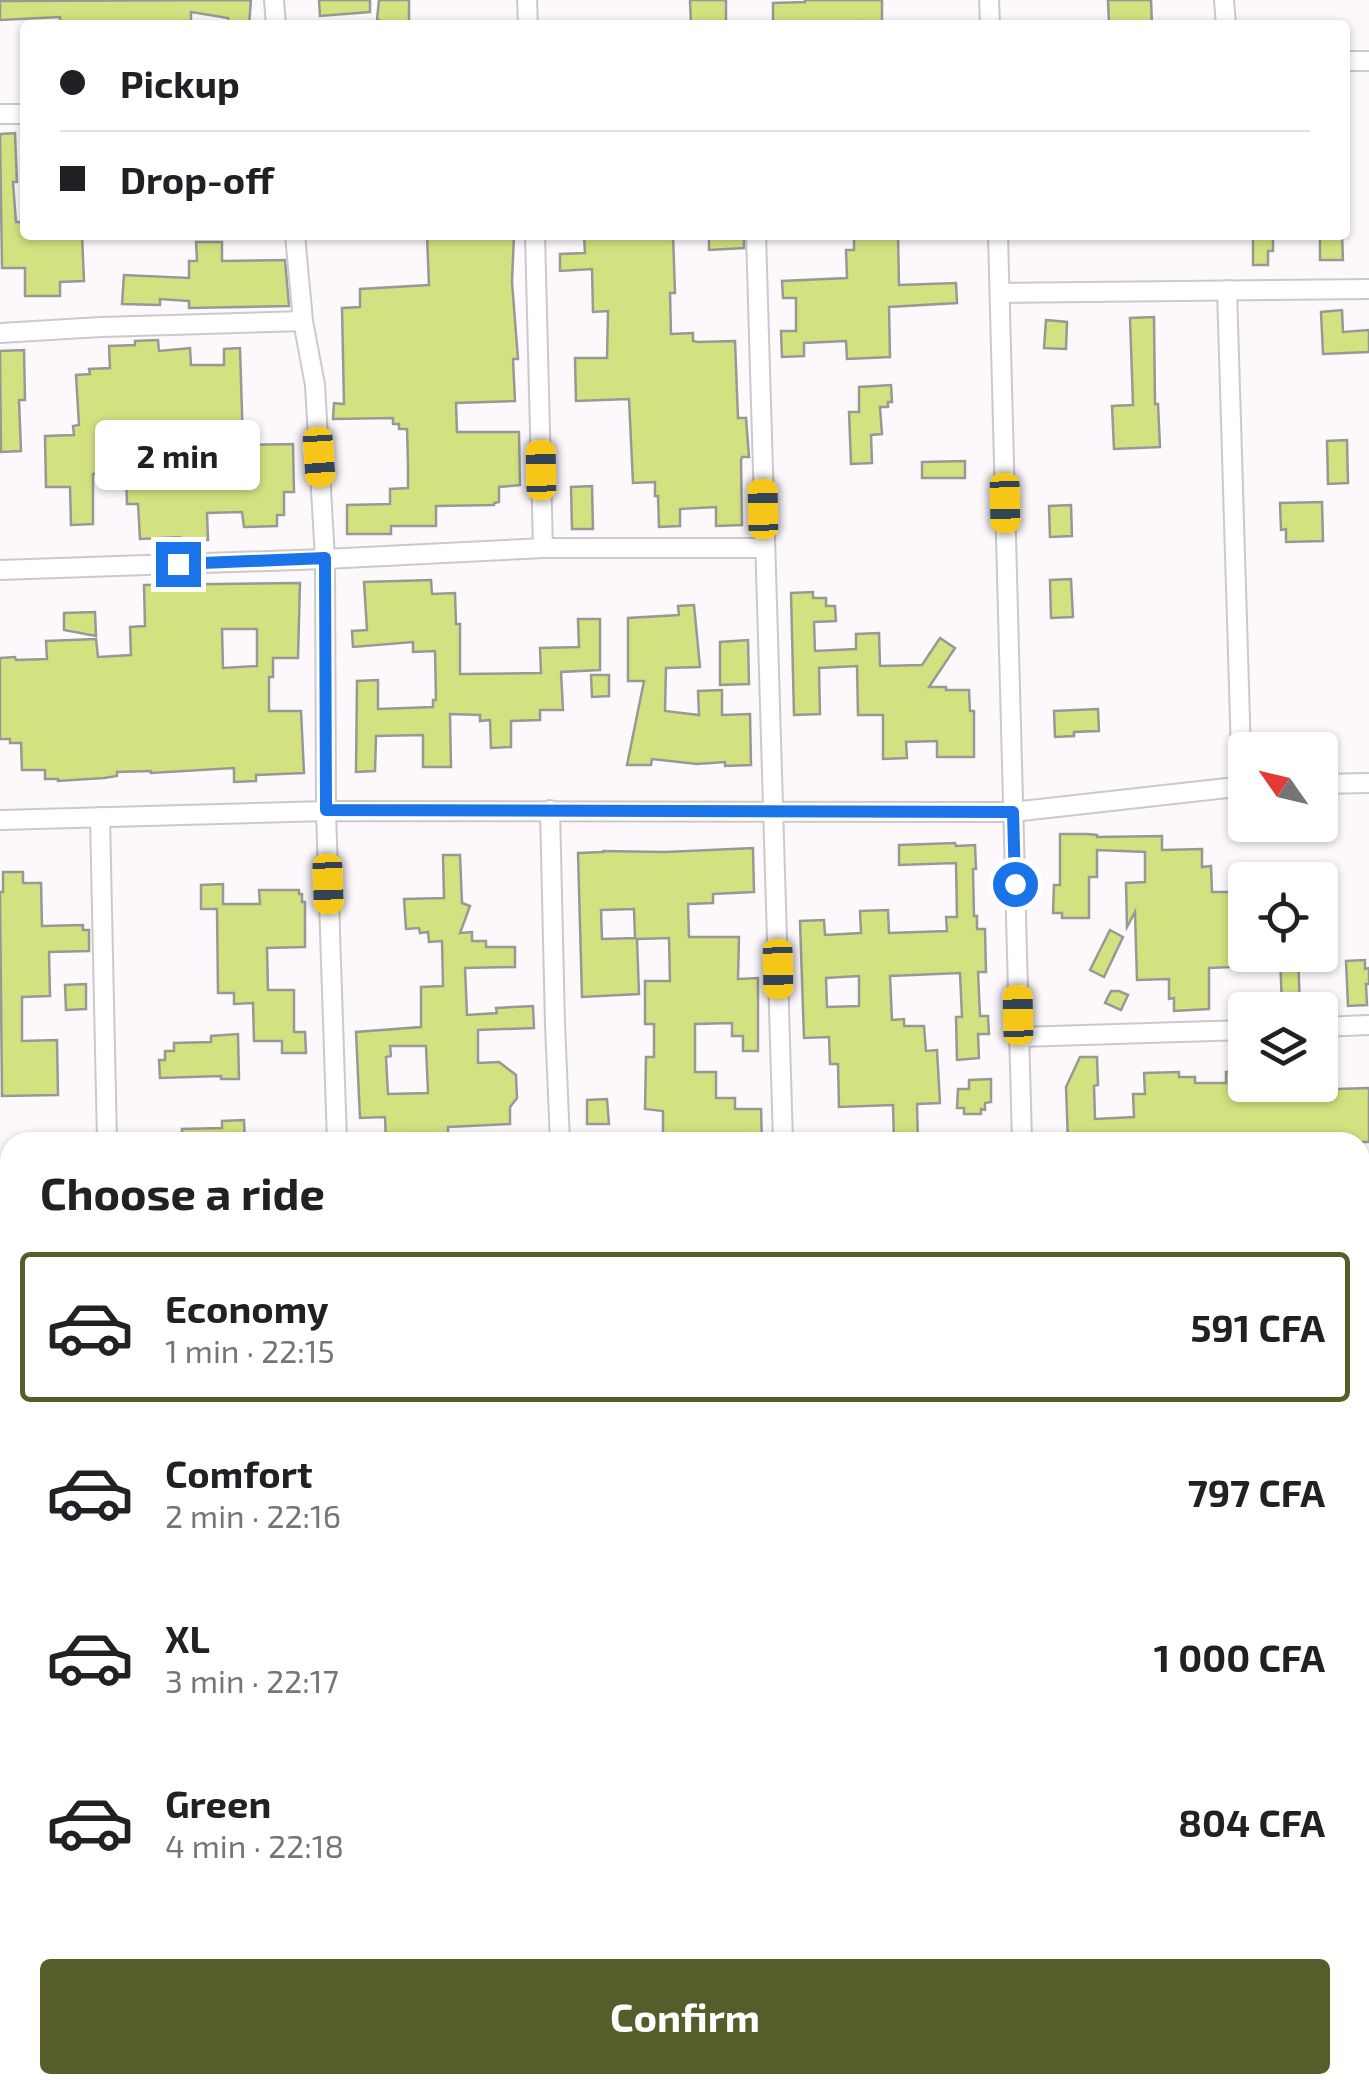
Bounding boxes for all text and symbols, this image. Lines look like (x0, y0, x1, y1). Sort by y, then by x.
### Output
text: Pickup (120, 60, 240, 106)
text: Drop-off (120, 156, 274, 202)
callout: 2 min (96, 419, 260, 489)
car (302, 426, 336, 488)
text: 2 min (137, 436, 218, 474)
car (525, 440, 557, 500)
car (989, 473, 1021, 533)
car (747, 479, 779, 539)
route end (156, 542, 201, 587)
north arrow (1228, 732, 1338, 842)
map controls (1228, 732, 1338, 1102)
car (312, 853, 344, 915)
route start (993, 862, 1038, 907)
button: locate (1228, 862, 1338, 972)
car (762, 939, 794, 999)
car (1002, 985, 1034, 1045)
button: layers (1228, 992, 1338, 1102)
text: Choose a ride (40, 1165, 325, 1219)
icon: car (45, 1282, 135, 1372)
text: Economy (165, 1285, 329, 1331)
text: 591 CFA (1190, 1304, 1325, 1350)
text: 1 min · 22:15 (165, 1331, 335, 1369)
icon: car (45, 1447, 135, 1537)
text: Comfort (165, 1450, 313, 1496)
text: 797 CFA (1188, 1469, 1325, 1515)
text: 2 min · 22:16 (165, 1496, 341, 1534)
icon: car (45, 1612, 135, 1702)
text: XL (165, 1615, 210, 1661)
text: 1 000 CFA (1154, 1634, 1325, 1680)
text: 3 min · 22:17 (165, 1661, 339, 1699)
icon: car (45, 1777, 135, 1867)
text: Green (165, 1780, 271, 1826)
text: 804 CFA (1178, 1799, 1325, 1845)
text: 4 min · 22:18 (165, 1826, 344, 1864)
button: Confirm (40, 1959, 1330, 2074)

